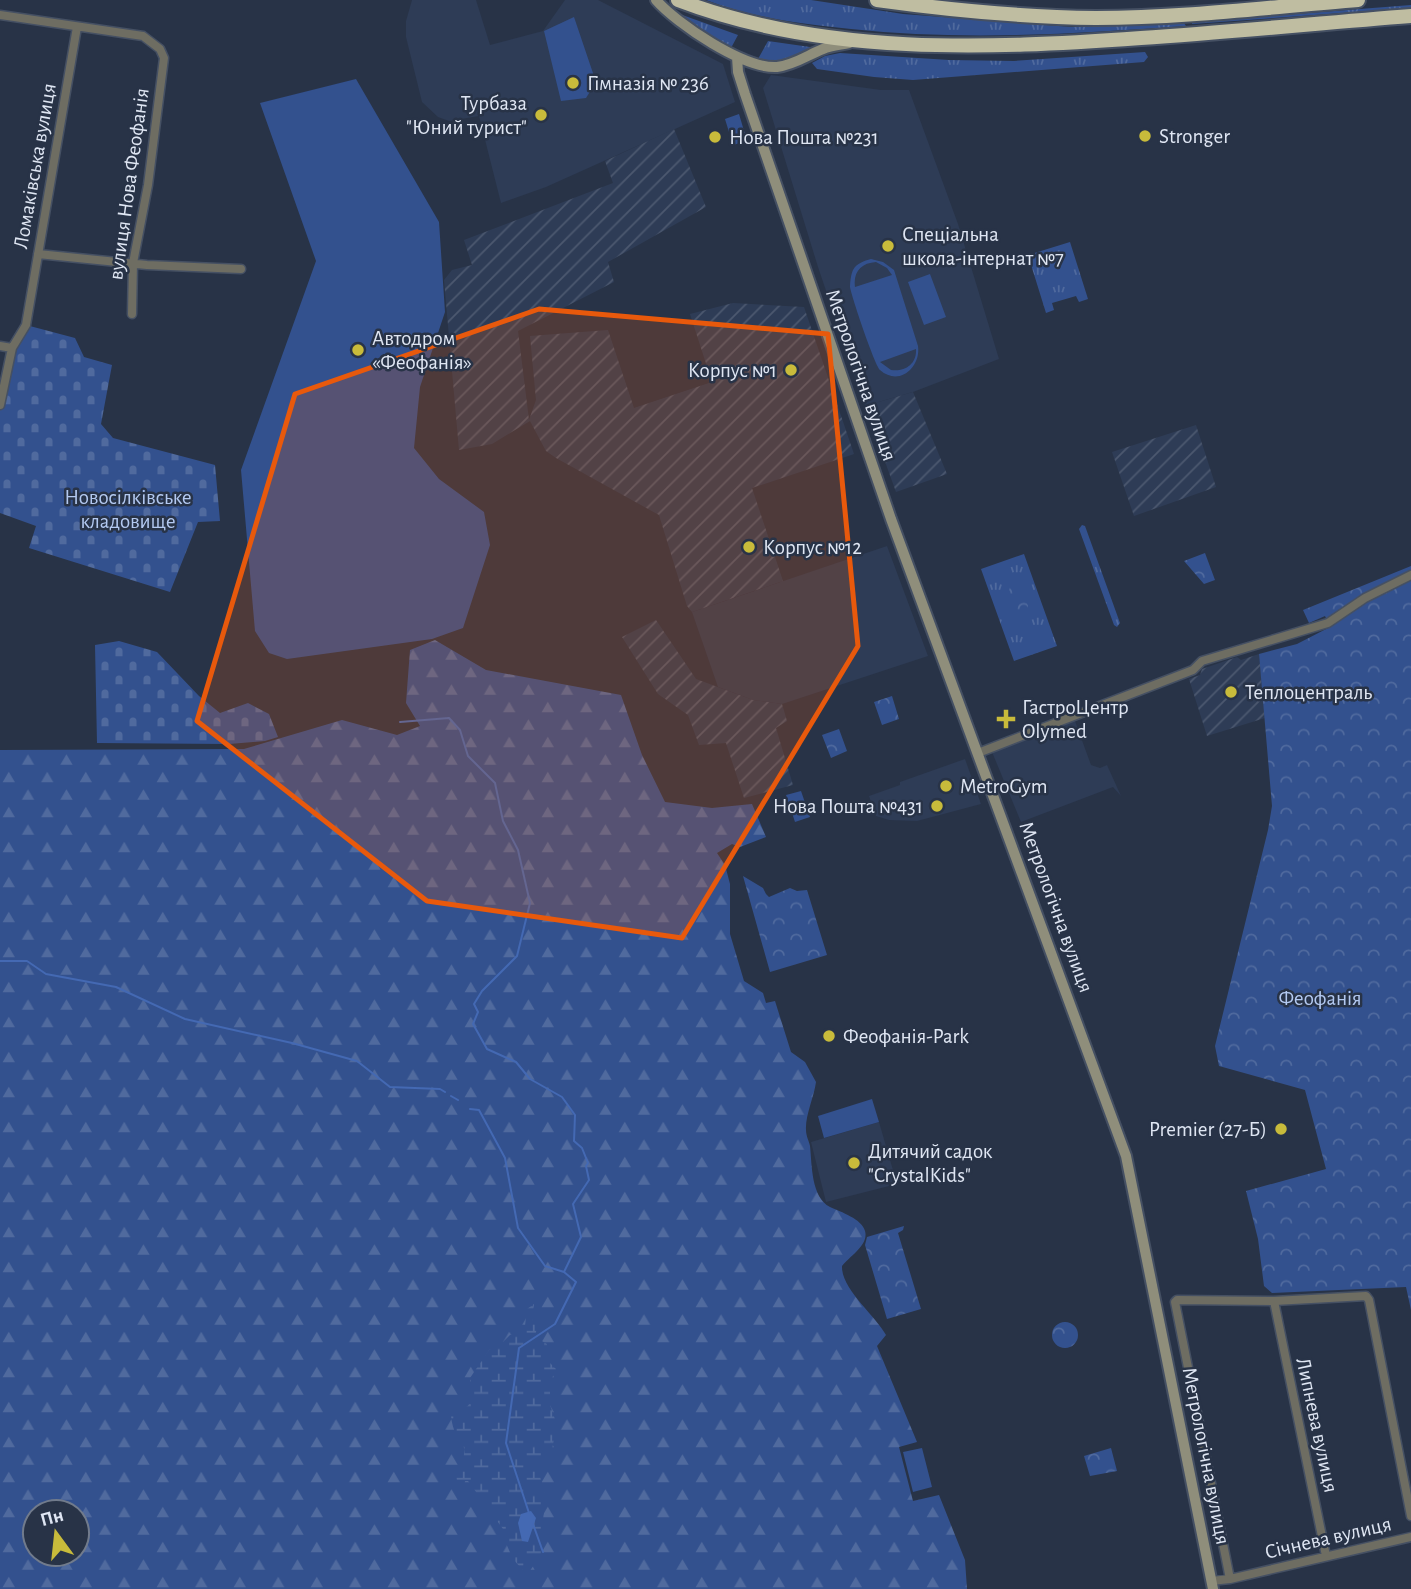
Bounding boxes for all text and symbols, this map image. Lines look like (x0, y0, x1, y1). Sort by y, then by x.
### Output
place label: Гімназія № 236 (587, 73, 709, 94)
marker: Гімназія № 236 (565, 75, 581, 91)
street label: Ломаківська вулиця (10, 82, 60, 250)
street label: вулиця Нова Феофанія (105, 87, 153, 281)
place label: Турбаза "Юний турист" (406, 93, 527, 138)
marker: Турбаза "Юний турист" (533, 107, 549, 123)
place label: Stronger (1159, 126, 1230, 147)
place label: Нова Пошта №231 (729, 127, 879, 148)
marker: Stronger (1137, 128, 1153, 144)
marker: Нова Пошта №231 (707, 129, 723, 145)
place label: Спеціальна школа-інтернат №7 (902, 224, 1064, 269)
marker: Спеціальна школа-інтернат №7 (880, 238, 896, 254)
street label: Метрологічна вулиця (822, 286, 900, 464)
place label: Автодром «Феофанія» (372, 328, 472, 373)
marker: Автодром «Феофанія» (350, 342, 366, 358)
place label: Корпус №1 (688, 360, 777, 381)
marker: Корпус №1 (783, 362, 799, 378)
park label: Новосілківське кладовище (64, 487, 192, 532)
place label: Корпус №12 (763, 537, 862, 558)
marker: Корпус №12 (741, 539, 757, 555)
place label: Теплоцентраль (1245, 682, 1372, 703)
marker: Теплоцентраль (1223, 684, 1239, 700)
place label: ГастроЦентр Olymed (1022, 697, 1129, 742)
marker: ГастроЦентр Olymed (996, 709, 1016, 729)
place label: MetroGym (960, 776, 1048, 797)
marker: MetroGym (938, 778, 954, 794)
place label: Нова Пошта №431 (773, 796, 923, 817)
marker: Нова Пошта №431 (929, 798, 945, 814)
street label: Метрологічна вулиця (1015, 819, 1097, 995)
park label: Феофанія (1278, 988, 1362, 1009)
place label: Феофанія-Park (843, 1026, 969, 1047)
marker: Феофанія-Park (821, 1028, 837, 1044)
place label: Premier (27-Б) (1149, 1119, 1267, 1140)
marker: Premier (27-Б) (1273, 1121, 1289, 1137)
place label: Дитячий садок "CrystalKids" (868, 1141, 993, 1186)
marker: Дитячий садок "CrystalKids" (846, 1155, 862, 1171)
street label: Липнева вулиця (1292, 1356, 1342, 1494)
street label: Метрологічна вулиця (1178, 1366, 1234, 1546)
north arrow (21, 1498, 91, 1568)
text: Пн (38, 1506, 66, 1530)
street label: Січнева вулиця (1263, 1513, 1393, 1563)

